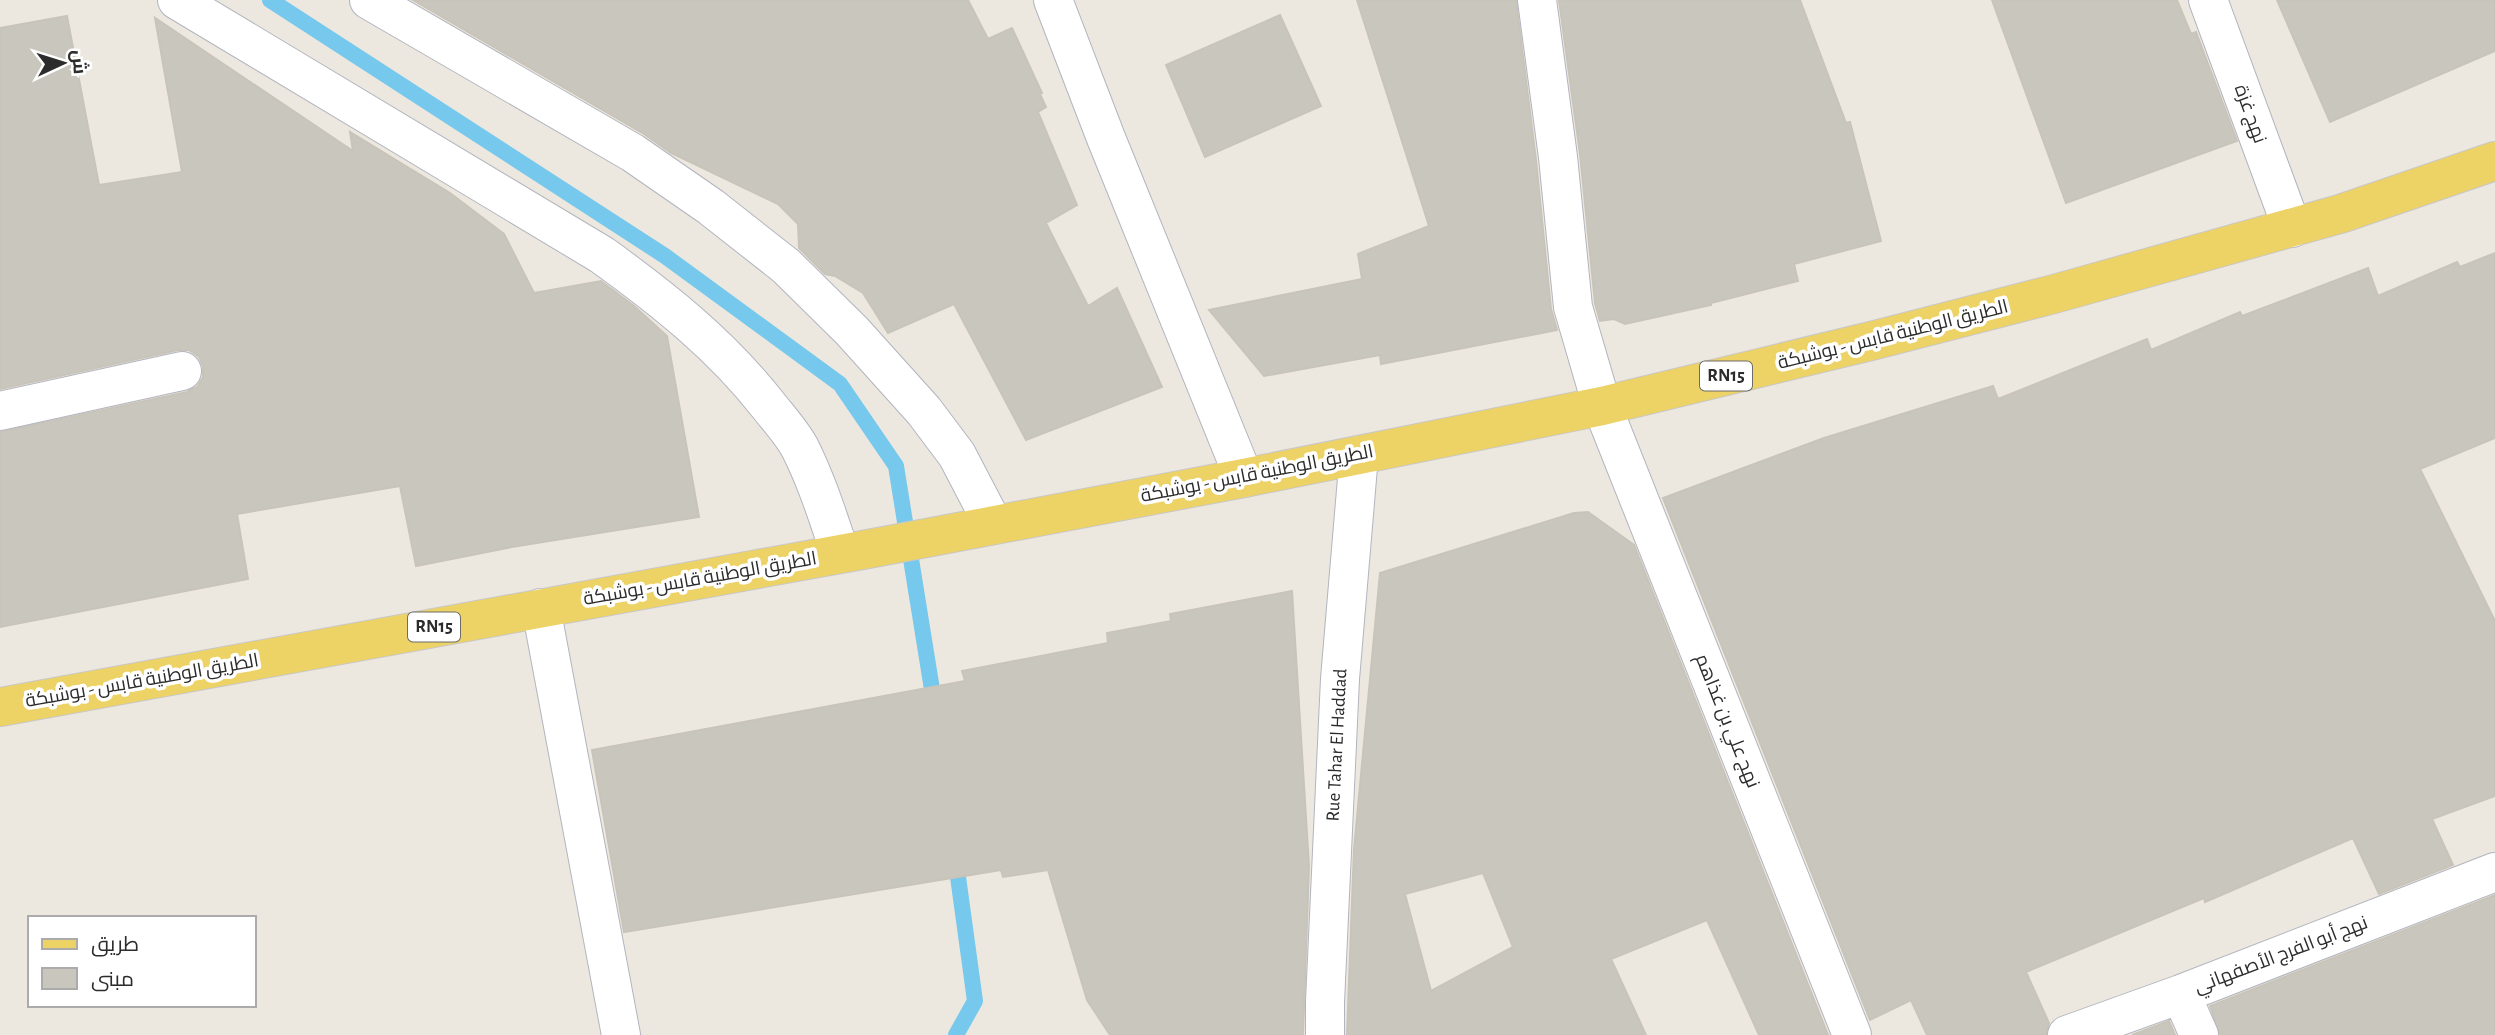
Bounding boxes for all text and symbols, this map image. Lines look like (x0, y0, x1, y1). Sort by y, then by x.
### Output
north arrow (28, 28, 98, 98)
text: ش (67, 49, 90, 75)
street label: نهج غزة (2228, 82, 2269, 147)
street label: الطريق الوطنية قابس - بوشبكة (1776, 296, 2011, 375)
road number: RN15 (1700, 362, 1752, 390)
street label: الطريق الوطنية قابس - بوشبكة (1139, 441, 1375, 508)
street label: الطريق الوطنية قابس - بوشبكة (582, 548, 818, 611)
road number: RN15 (408, 612, 460, 642)
street label: الطريق الوطنية قابس - بوشبكة (24, 650, 260, 713)
street label: نهج علي بن غذاهم (1688, 651, 1763, 792)
street label: Rue Tahar El Haddad (1324, 668, 1350, 822)
street label: نهج أبو الفرج الأصفهاني (2190, 910, 2372, 1001)
legend (28, 916, 256, 1007)
text: طريق (91, 934, 139, 957)
text: مبنى (91, 969, 134, 992)

